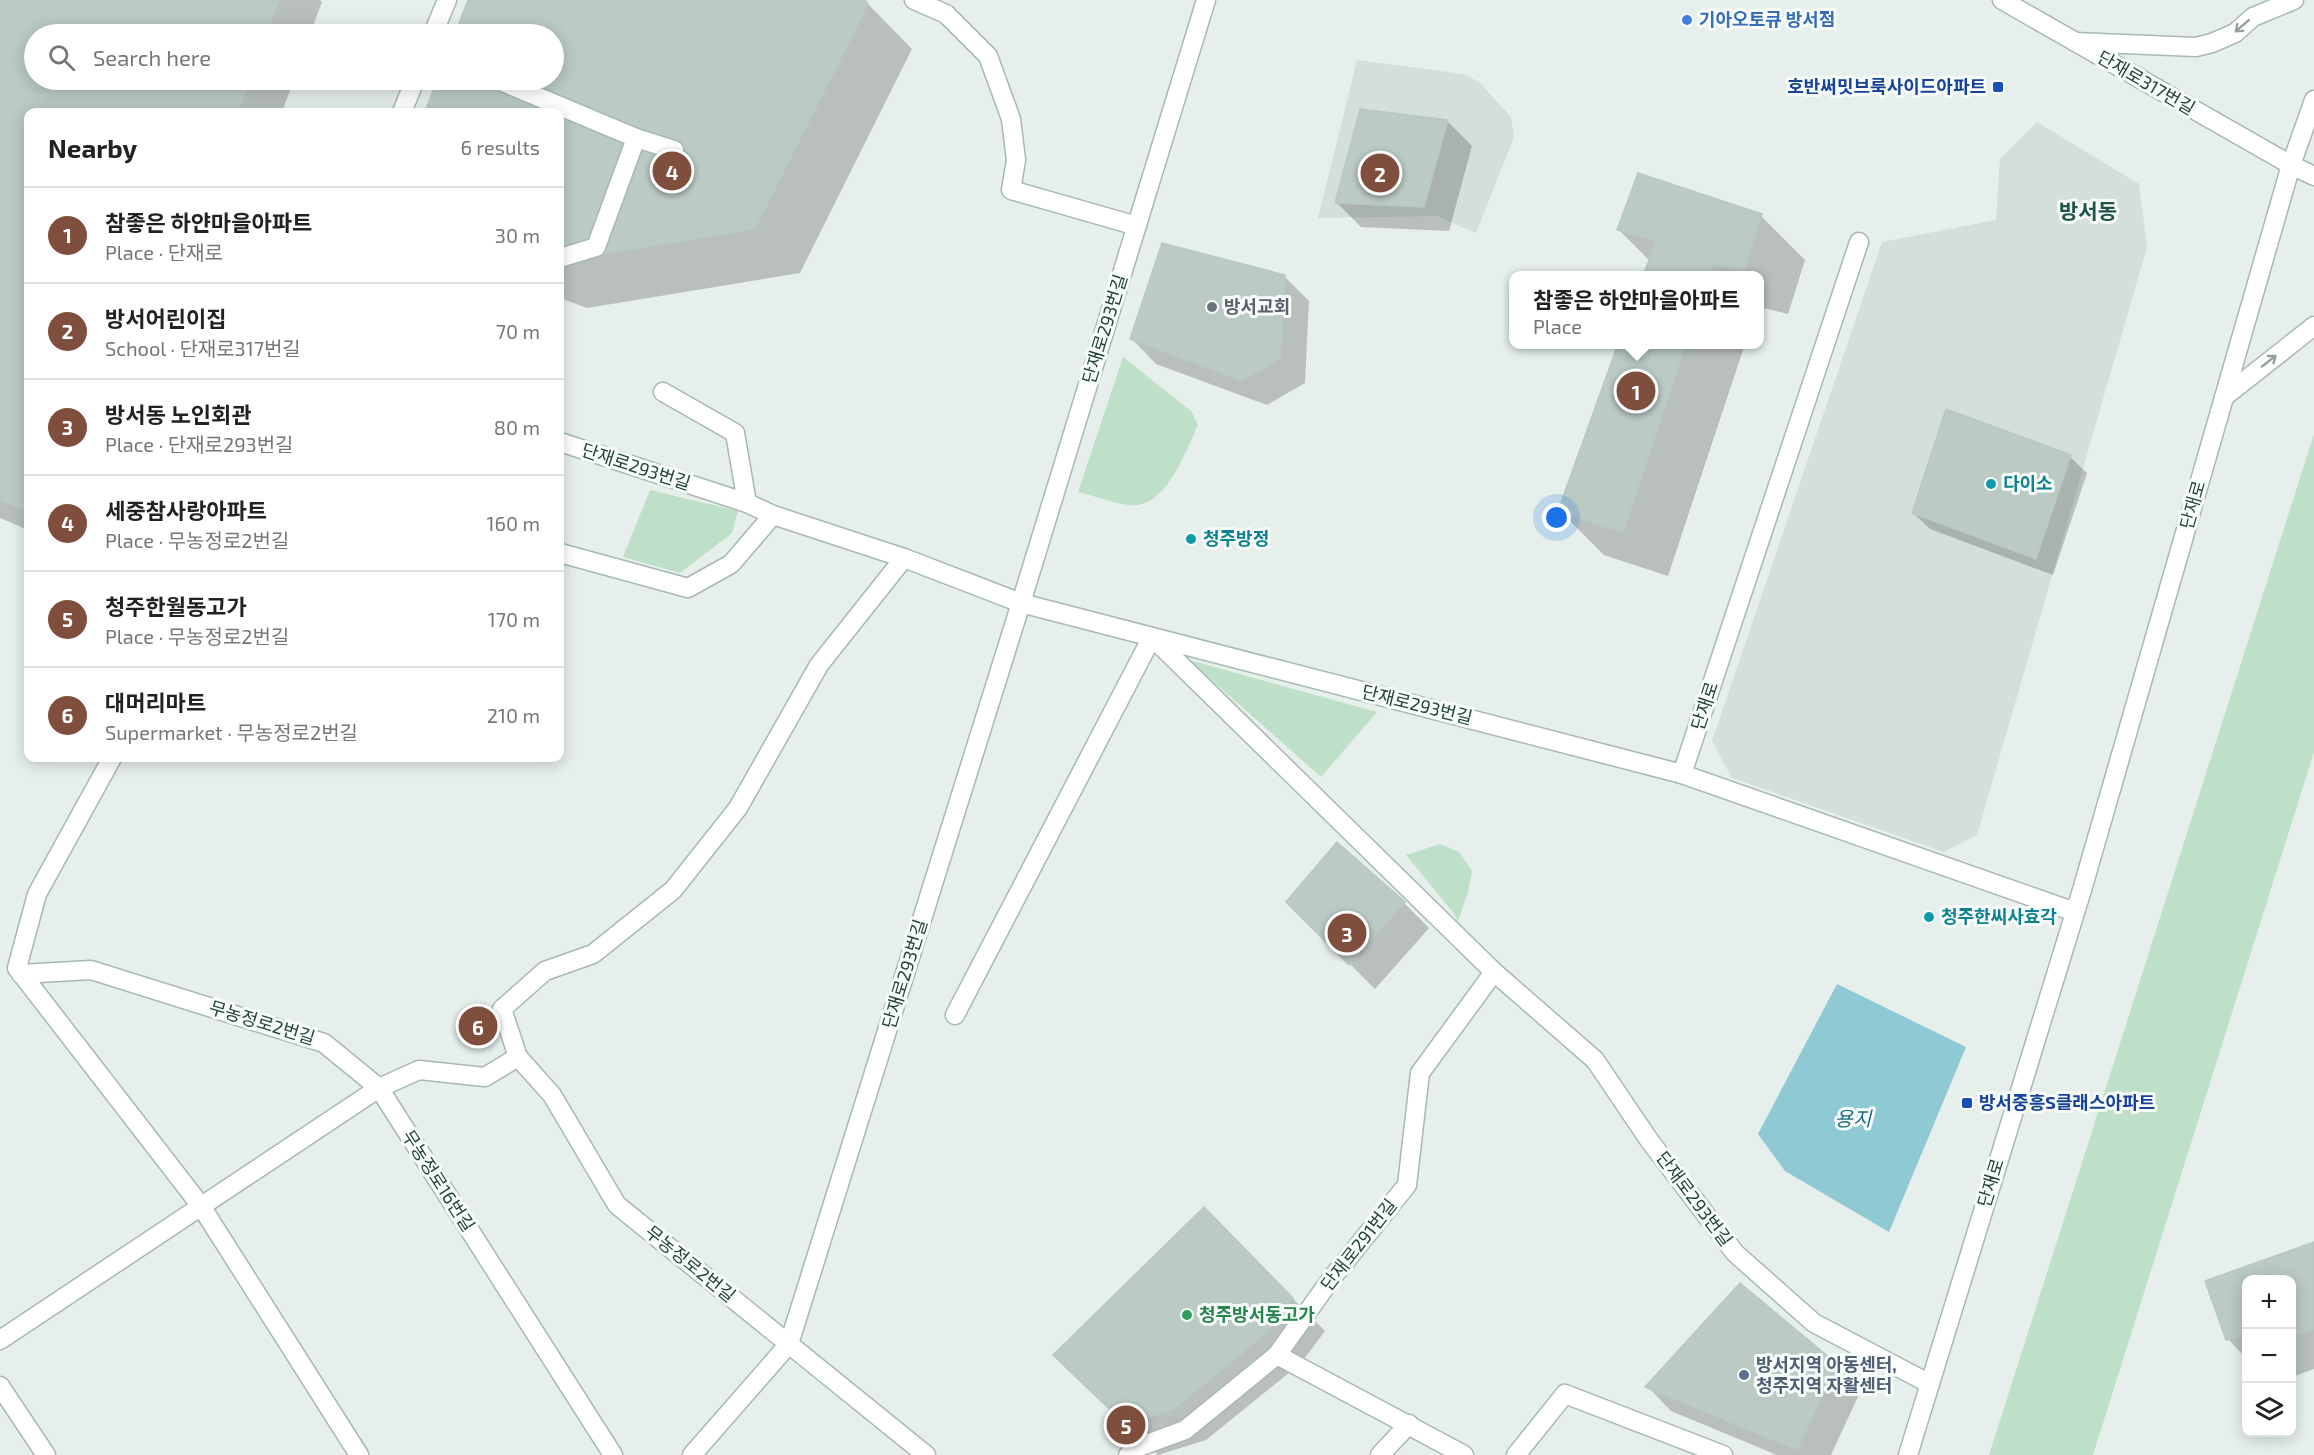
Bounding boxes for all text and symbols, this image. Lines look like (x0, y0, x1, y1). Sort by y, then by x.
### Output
place label: 기아오토큐 방서점 (1699, 8, 1835, 30)
marker: 기아오토큐 방서점 (1680, 13, 1694, 27)
one-way arrow (2235, 19, 2250, 33)
search box (24, 24, 564, 90)
icon: search (45, 41, 78, 74)
text: Search here (93, 44, 211, 70)
street label: 단재로317번길 (2094, 45, 2199, 119)
place label: 호반써밋브룩사이드아파트 (1787, 75, 1986, 97)
marker: 호반써밋브룩사이드아파트 (1991, 80, 2005, 94)
text: Nearby (48, 132, 137, 163)
text: 6 results (460, 135, 540, 159)
pin: 4 (652, 148, 692, 194)
pin: 2 (1360, 150, 1400, 195)
district label: 방서동 (2059, 198, 2117, 223)
text: 참좋은 하얀마을아파트 (105, 209, 312, 235)
text: 1 (63, 223, 72, 247)
text: 30 m (495, 223, 540, 247)
text: Place · 단재로 (105, 240, 223, 264)
street label: 단재로293번길 (1077, 271, 1131, 386)
popup (1509, 271, 1764, 349)
text: 참좋은 하얀마을아파트 (1533, 286, 1740, 312)
place label: 방서교회 (1224, 295, 1290, 317)
marker: 방서교회 (1205, 300, 1219, 314)
text: 방서어린이집 (105, 305, 226, 331)
text: Place (1533, 314, 1582, 338)
text: 2 (62, 319, 73, 343)
text: 70 m (496, 319, 540, 343)
text: School · 단재로317번길 (105, 336, 301, 360)
one-way arrow (2261, 355, 2277, 368)
pin: 1 (1616, 368, 1656, 414)
text: 방서동 노인회관 (105, 401, 251, 427)
text: 3 (62, 415, 73, 439)
text: 80 m (494, 415, 540, 439)
text: Place · 단재로293번길 (105, 432, 294, 456)
street label: 단재로293번길 (579, 438, 694, 494)
place label: 다이소 (2003, 472, 2053, 494)
marker: 다이소 (1984, 477, 1998, 491)
street label: 단재로 (2175, 478, 2209, 532)
text: 세중참사랑아파트 (105, 497, 267, 523)
your location (1542, 503, 1571, 532)
text: 4 (61, 511, 74, 535)
text: 160 m (487, 511, 540, 535)
place label: 청주방정 (1203, 527, 1269, 549)
text: Place · 무농정로2번길 (105, 528, 289, 552)
marker: 청주방정 (1184, 532, 1198, 546)
text: 청주한월동고가 (105, 593, 247, 619)
text: 5 (62, 607, 73, 631)
text: 170 m (488, 607, 540, 631)
text: Place · 무농정로2번길 (105, 624, 289, 648)
street label: 단재로 (1686, 679, 1722, 733)
street label: 단재로293번길 (1360, 680, 1475, 728)
text: 대머리마트 (105, 689, 206, 715)
text: 6 (62, 703, 73, 727)
text: 210 m (487, 703, 540, 727)
text: Supermarket · 무농정로2번길 (105, 720, 358, 744)
place label: 청주한씨사효각 (1941, 905, 2057, 927)
pin: 3 (1328, 910, 1366, 956)
marker: 청주한씨사효각 (1922, 910, 1936, 924)
street label: 단재로293번길 (877, 916, 931, 1031)
street label: 무농정로2번길 (207, 996, 318, 1049)
pin: 6 (458, 1004, 498, 1048)
place label: 방서중흥S클래스아파트 (1979, 1091, 2155, 1113)
marker: 방서중흥S클래스아파트 (1960, 1096, 1974, 1110)
water label: 용지 (1835, 1106, 1873, 1130)
street label: 무농정로16번길 (398, 1125, 480, 1235)
street label: 단재로293번길 (1652, 1147, 1738, 1250)
street label: 단재로 (1972, 1156, 2008, 1210)
street label: 단재로291번길 (1316, 1194, 1401, 1295)
street label: 무농정로2번길 (641, 1220, 740, 1306)
map controls (2242, 1275, 2296, 1437)
button: + (2242, 1275, 2296, 1329)
place label: 청주방서동고가 (1199, 1303, 1315, 1325)
marker: 청주방서동고가 (1180, 1308, 1194, 1322)
button: − (2242, 1329, 2296, 1383)
place label: 방서지역 아동센터, 청주지역 자활센터 (1756, 1353, 1897, 1396)
marker: 방서지역 아동센터, 청주지역 자활센터 (1737, 1368, 1751, 1382)
button: layers (2242, 1383, 2296, 1437)
pin: 5 (1106, 1402, 1146, 1448)

